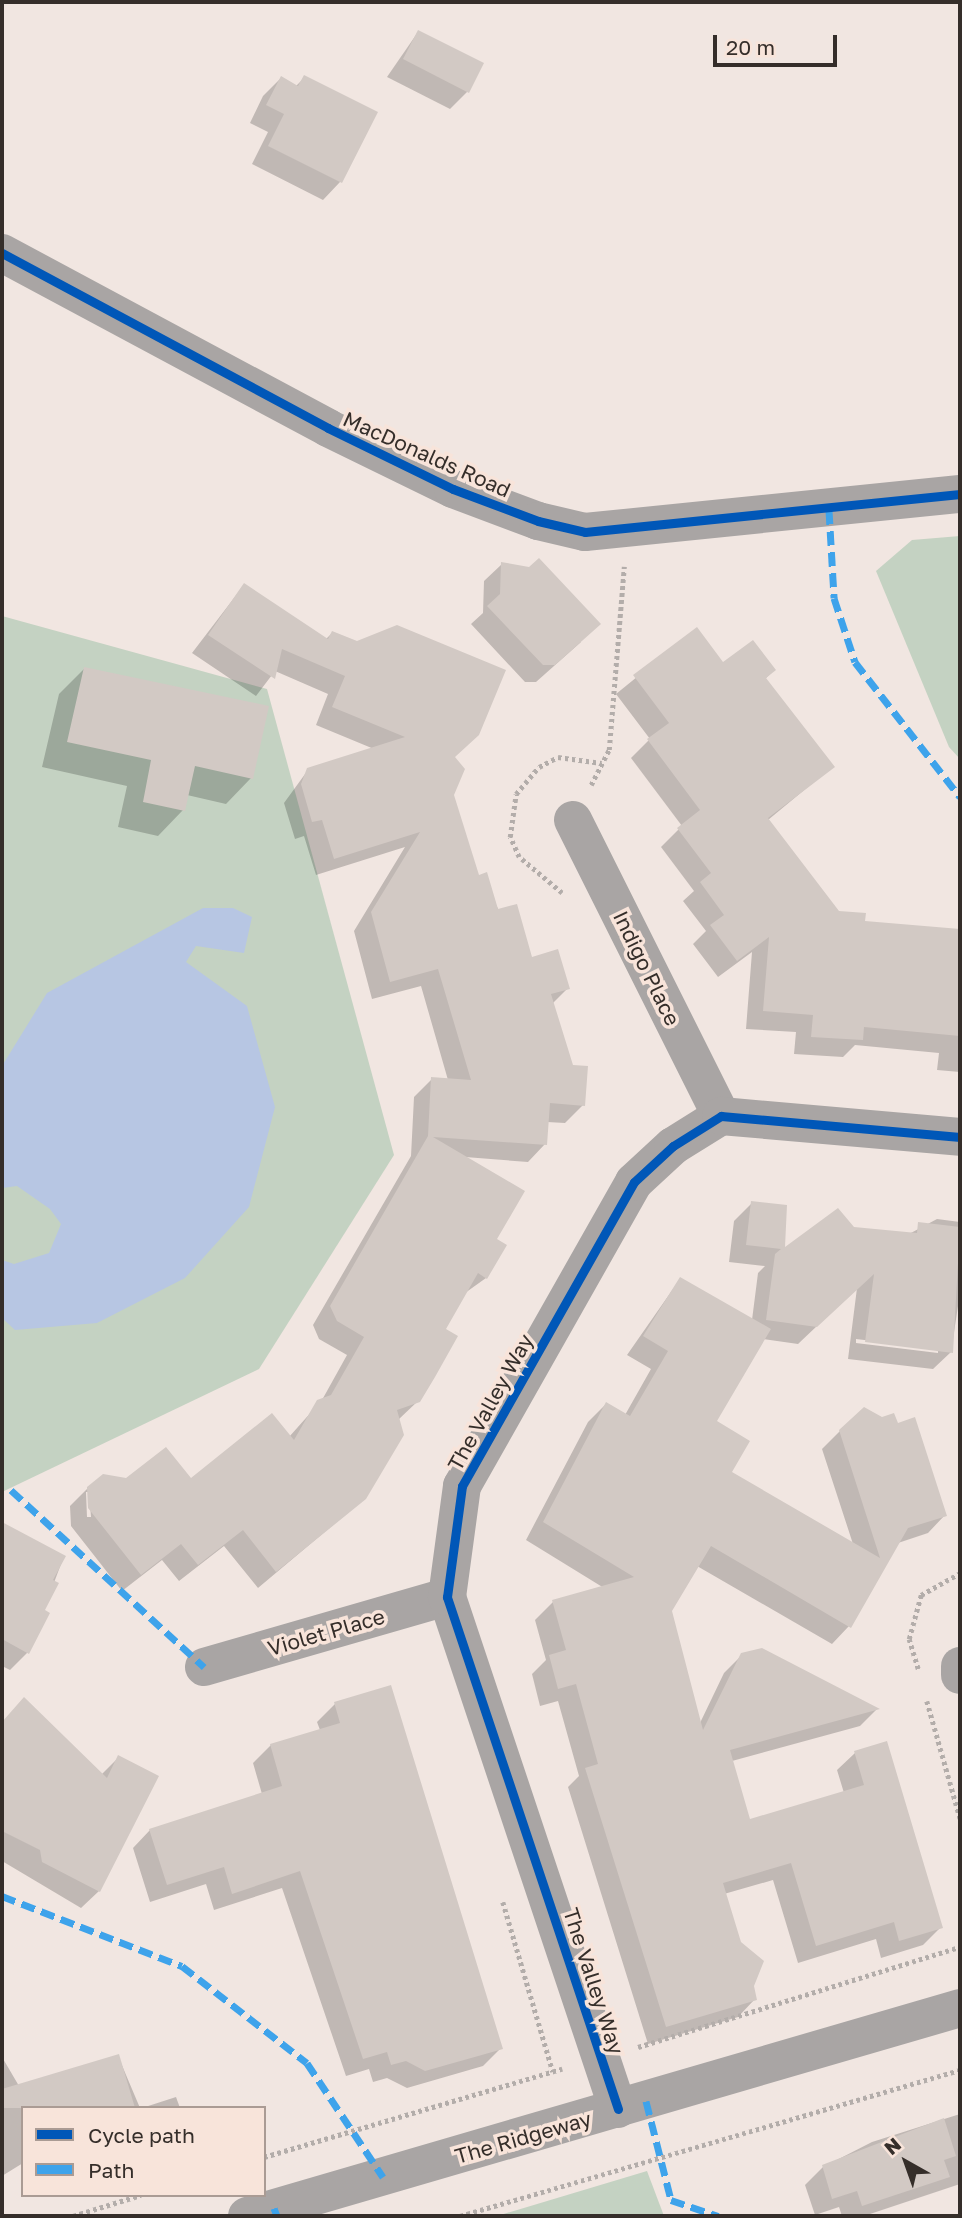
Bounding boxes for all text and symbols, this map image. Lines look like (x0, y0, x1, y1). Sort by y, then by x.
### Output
scale bar (717, 21, 841, 65)
text: 20 m (726, 34, 775, 60)
street label: MacDonalds Road (339, 406, 515, 502)
street label: Indigo Place (608, 906, 686, 1030)
street label: The Valley Way (442, 1329, 538, 1475)
street label: Violet Place (265, 1603, 387, 1661)
street label: The Valley Way (558, 1905, 630, 2057)
street label: The Ridgeway (452, 2105, 594, 2169)
legend (21, 2106, 266, 2197)
text: Cycle path (88, 2122, 195, 2148)
north arrow (871, 2127, 941, 2197)
text: N (879, 2132, 905, 2159)
text: Path (88, 2157, 135, 2183)

